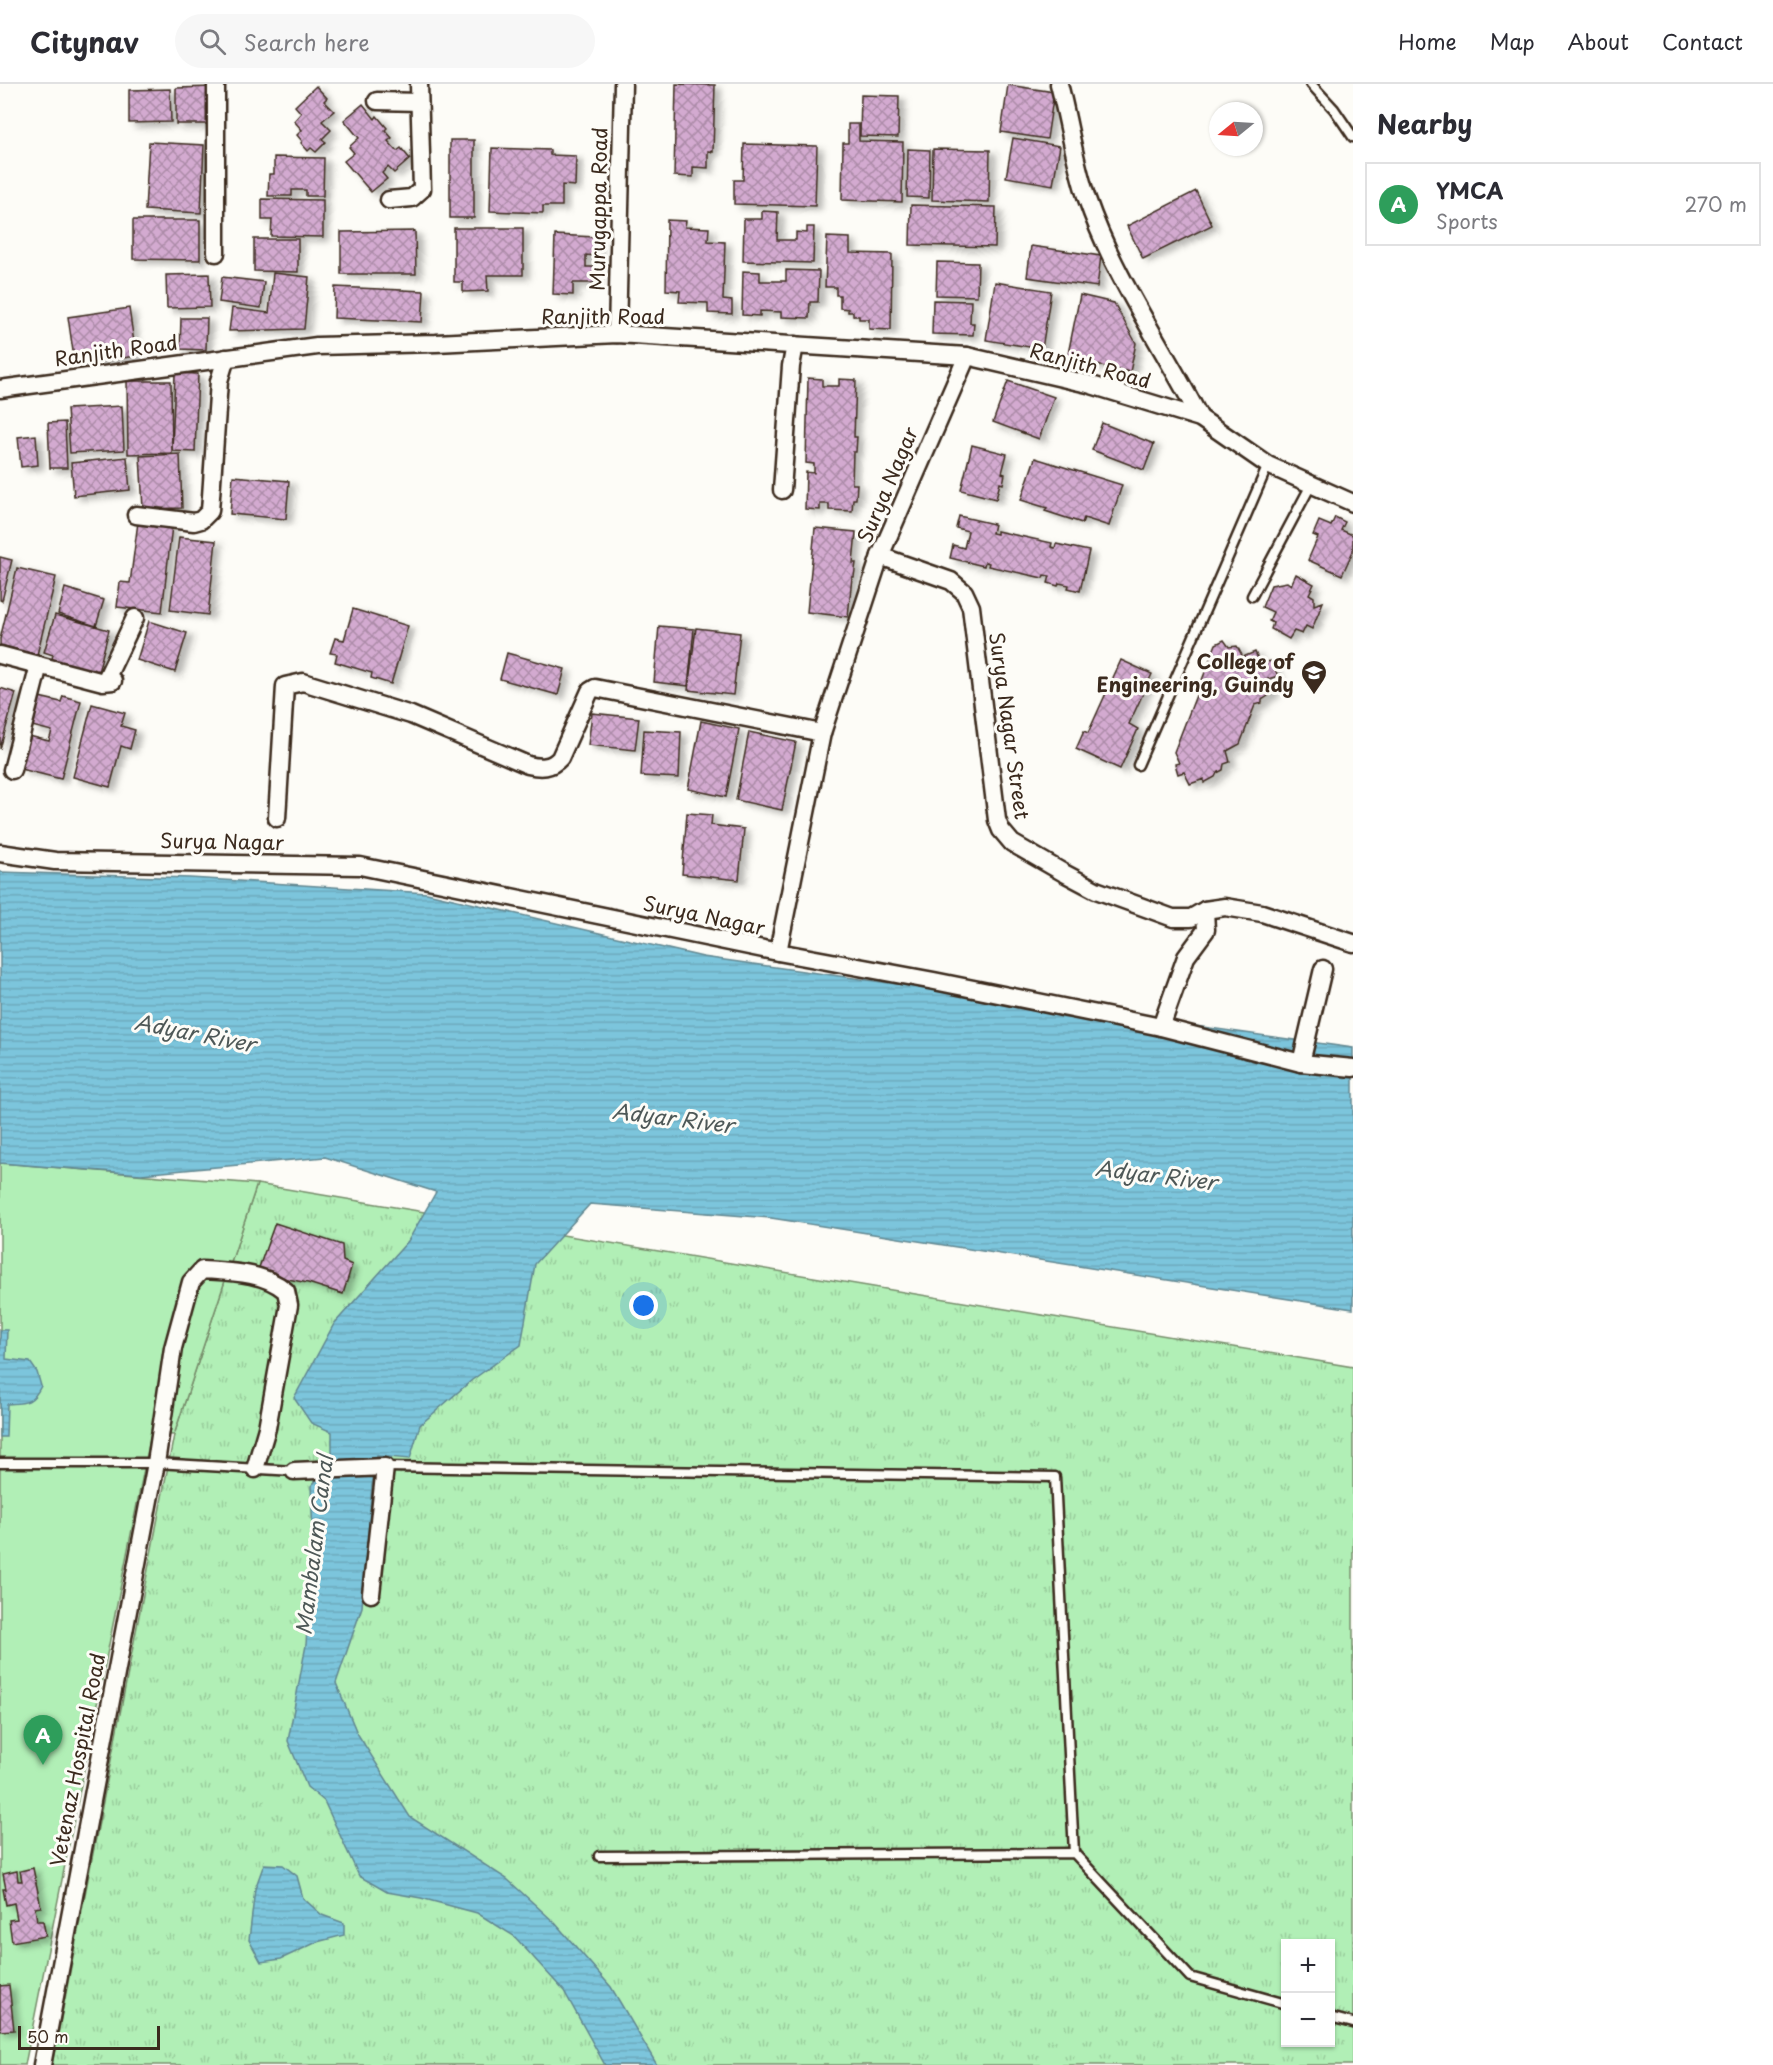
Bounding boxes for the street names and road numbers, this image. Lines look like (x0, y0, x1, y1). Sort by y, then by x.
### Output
street label: Murugappa Road (582, 127, 614, 291)
street label: Ranjith Road (541, 301, 665, 331)
street label: Ranjith Road (52, 327, 179, 374)
street label: Ranjith Road (1026, 334, 1154, 396)
street label: Surya Nagar (849, 422, 925, 547)
street label: Surya Nagar Street (982, 630, 1038, 821)
street label: Surya Nagar (160, 825, 284, 857)
street label: Surya Nagar (641, 887, 768, 943)
street label: Vetenaz Hospital Road (42, 1651, 112, 1869)

